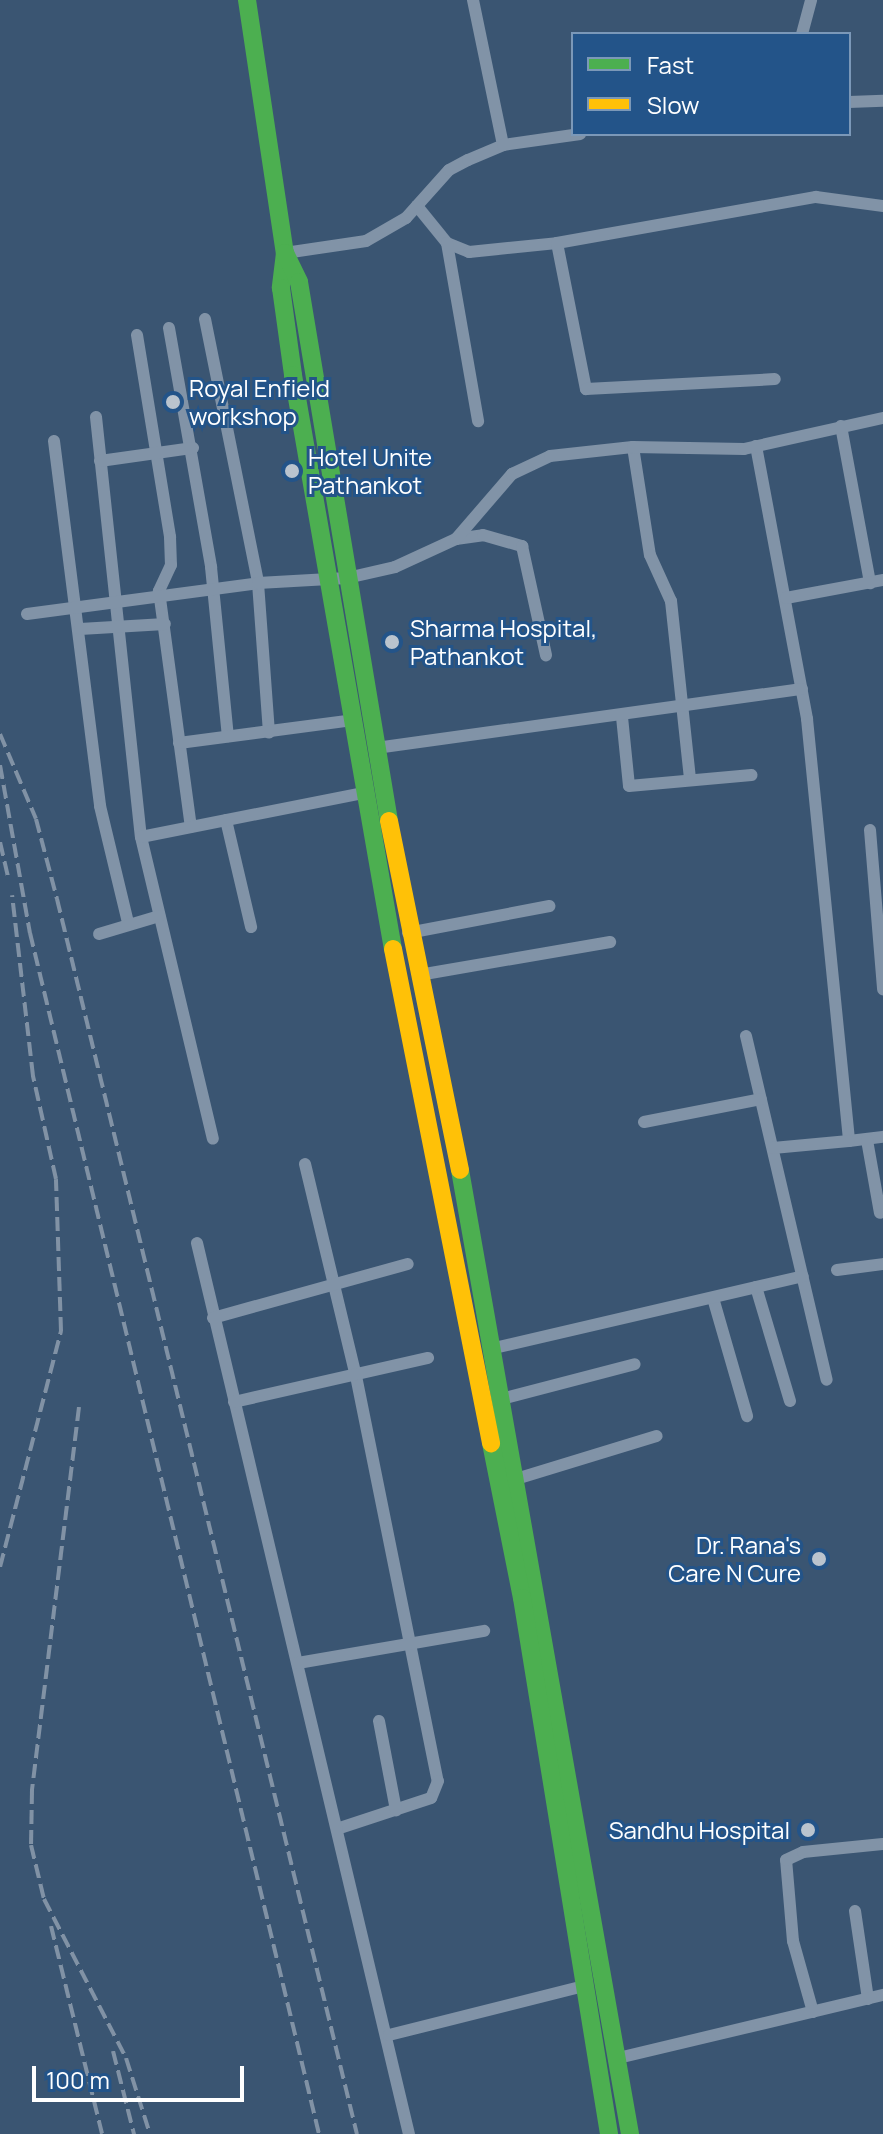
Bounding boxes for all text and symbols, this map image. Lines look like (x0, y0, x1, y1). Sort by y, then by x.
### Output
legend (571, 32, 851, 136)
text: Fast (647, 48, 694, 81)
text: Slow (647, 88, 700, 121)
place label: Royal Enfield workshop (189, 374, 330, 430)
marker: Royal Enfield workshop (164, 393, 182, 411)
place label: Hotel Unite Pathankot (308, 443, 432, 499)
marker: Hotel Unite Pathankot (283, 462, 301, 480)
place label: Sharma Hospital, Pathankot (410, 614, 597, 670)
marker: Sharma Hospital, Pathankot (381, 631, 403, 653)
place label: Dr. Rana's Care N Cure (668, 1531, 801, 1587)
marker: Dr. Rana's Care N Cure (808, 1548, 830, 1570)
place label: Sandhu Hospital (609, 1816, 790, 1844)
marker: Sandhu Hospital (797, 1819, 819, 1841)
scale bar (36, 2050, 248, 2100)
text: 100 m (46, 2063, 110, 2096)

